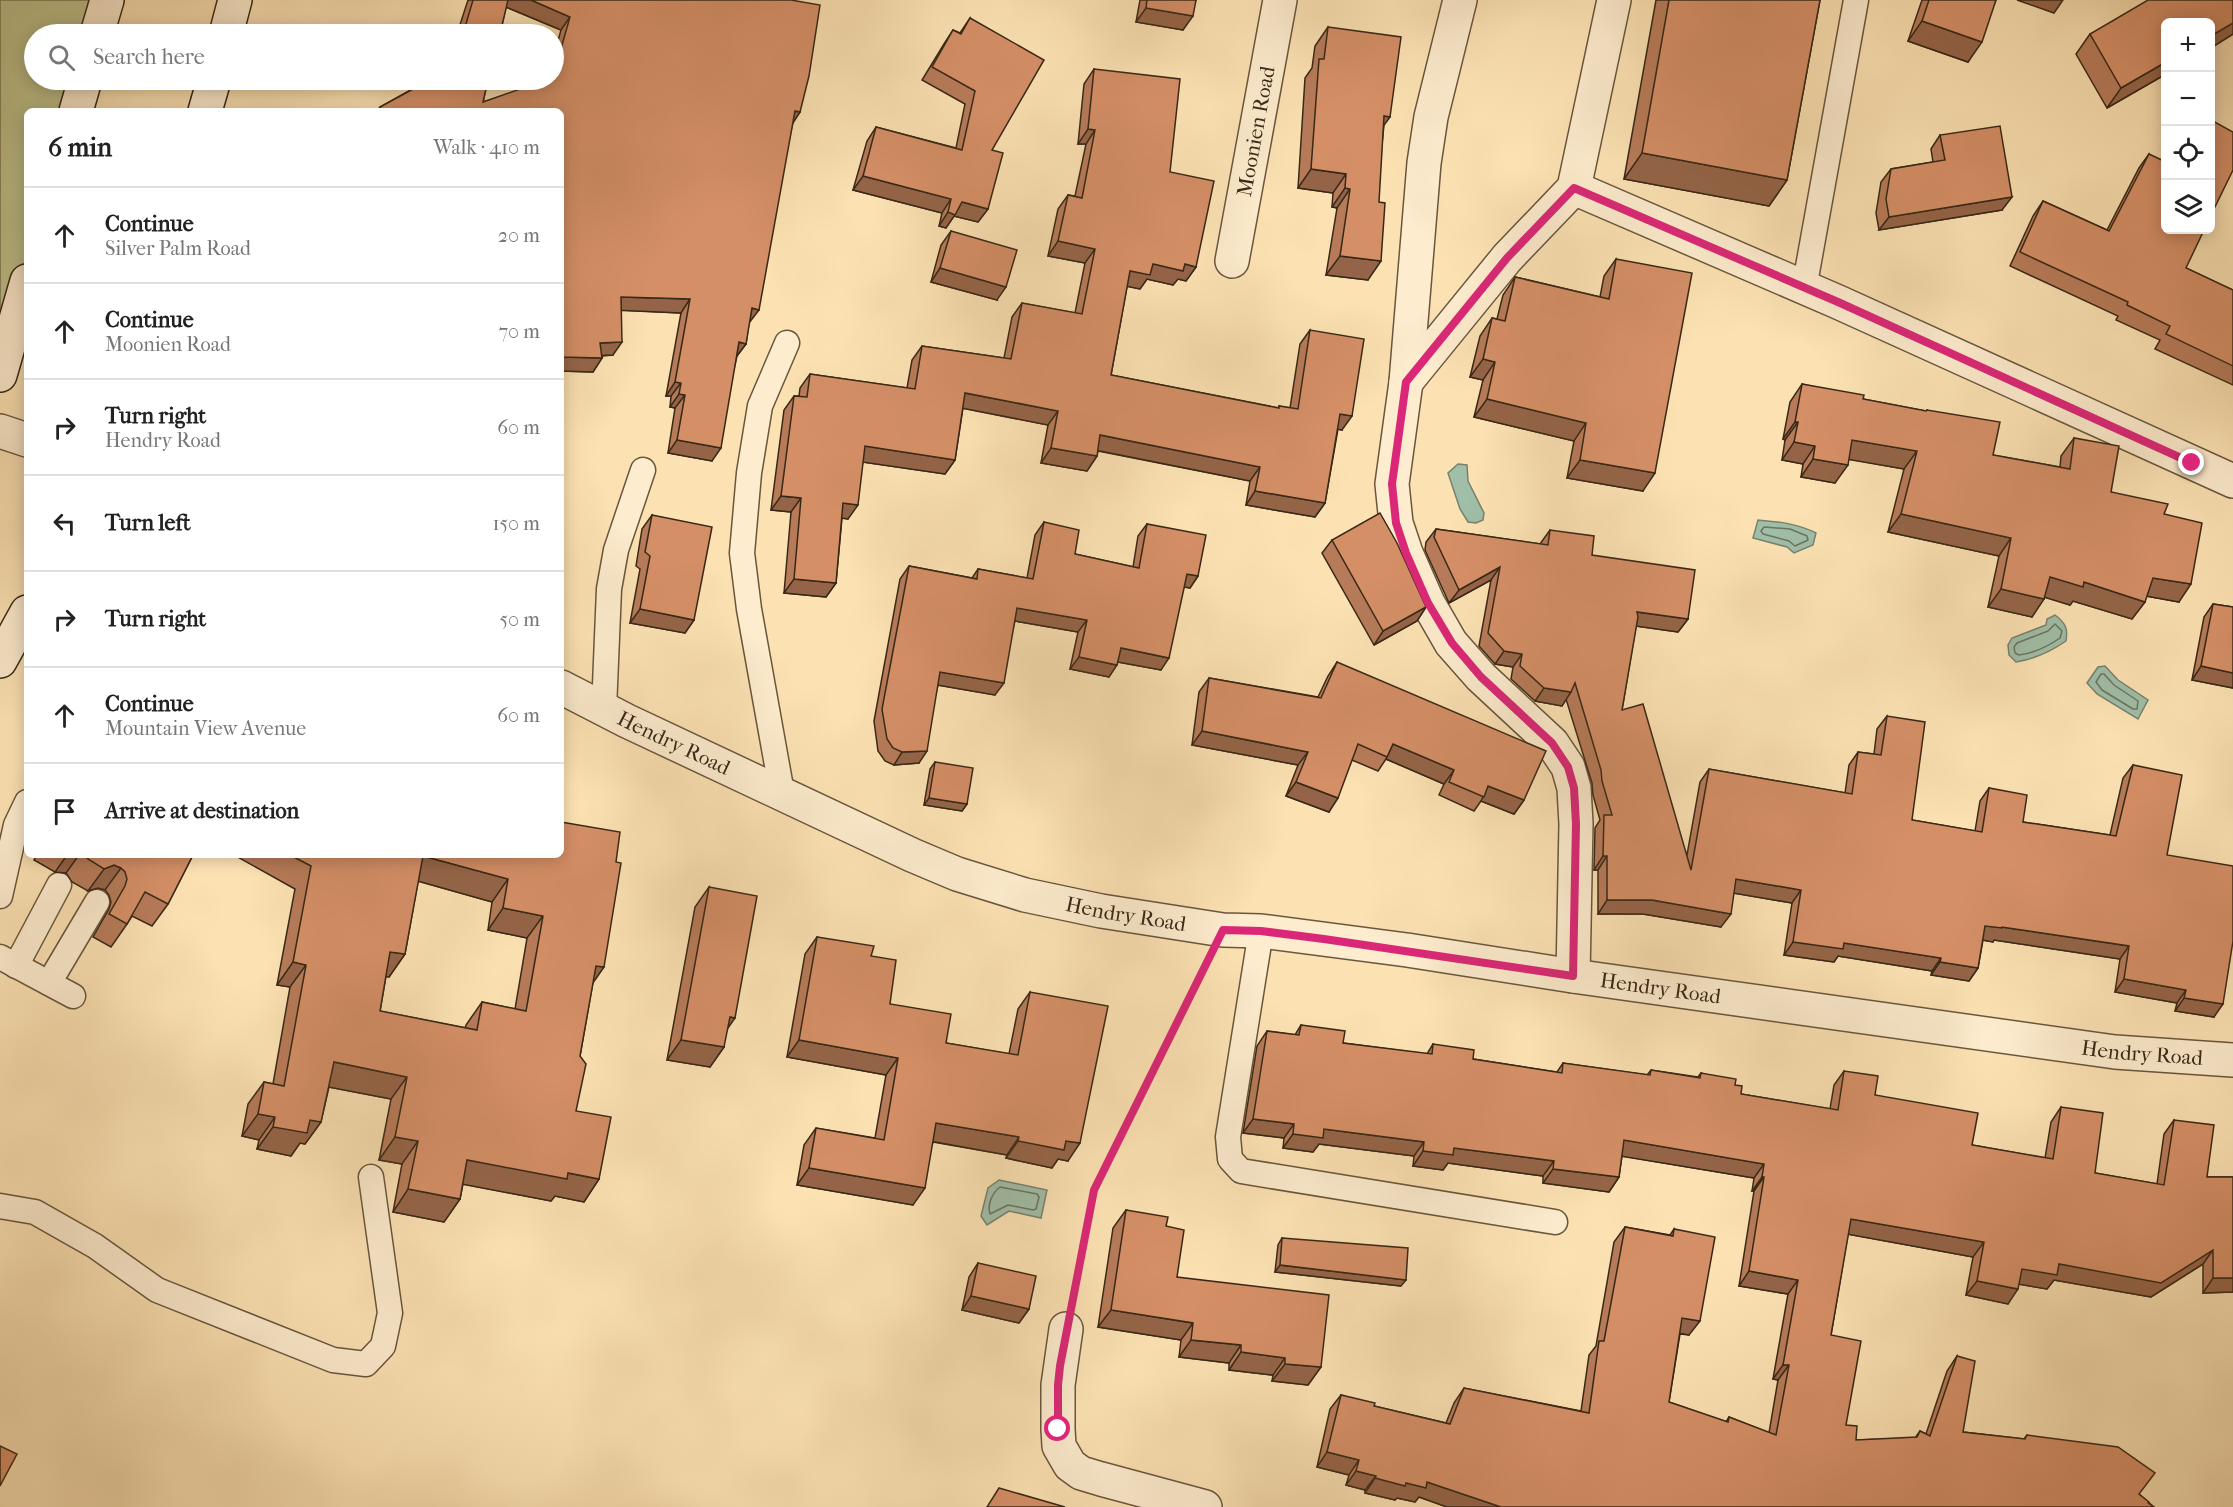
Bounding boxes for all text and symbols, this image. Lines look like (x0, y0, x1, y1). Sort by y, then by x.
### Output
map controls (2161, 18, 2215, 234)
button: + (2161, 18, 2215, 72)
search box (24, 24, 564, 90)
icon: search (45, 41, 78, 74)
text: Search here (93, 44, 205, 70)
street label: Moonien Road (1232, 63, 1280, 198)
button: − (2161, 72, 2215, 126)
button: locate (2161, 126, 2215, 180)
text: 6 min (48, 132, 112, 163)
text: Walk · 410 m (433, 136, 540, 159)
button: layers (2161, 180, 2215, 234)
text: Continue (105, 211, 194, 237)
icon: ahead (48, 219, 81, 252)
text: 20 m (498, 224, 540, 247)
text: Silver Palm Road (105, 237, 251, 260)
text: Continue (105, 307, 194, 333)
icon: ahead (48, 315, 81, 348)
text: 70 m (498, 320, 540, 343)
text: Moonien Road (105, 333, 231, 356)
text: Turn right (105, 403, 206, 429)
icon: right (48, 411, 81, 444)
text: 60 m (497, 416, 540, 439)
text: Hendry Road (105, 429, 221, 452)
route end (2178, 449, 2204, 475)
icon: left (48, 507, 81, 540)
text: Turn left (105, 510, 191, 536)
text: 150 m (492, 512, 540, 535)
icon: right (48, 603, 81, 636)
text: Turn right (105, 606, 206, 632)
text: 50 m (499, 608, 540, 631)
text: Continue (105, 691, 194, 717)
icon: ahead (48, 699, 81, 732)
text: 60 m (497, 704, 540, 727)
street label: Hendry Road (613, 706, 735, 780)
text: Mountain View Avenue (105, 717, 306, 740)
icon: arrive (48, 795, 81, 828)
text: Arrive at destination (105, 798, 299, 824)
street label: Hendry Road (1064, 892, 1188, 936)
street label: Hendry Road (1599, 968, 1723, 1009)
street label: Hendry Road (2080, 1035, 2204, 1070)
route start (1044, 1415, 1070, 1441)

